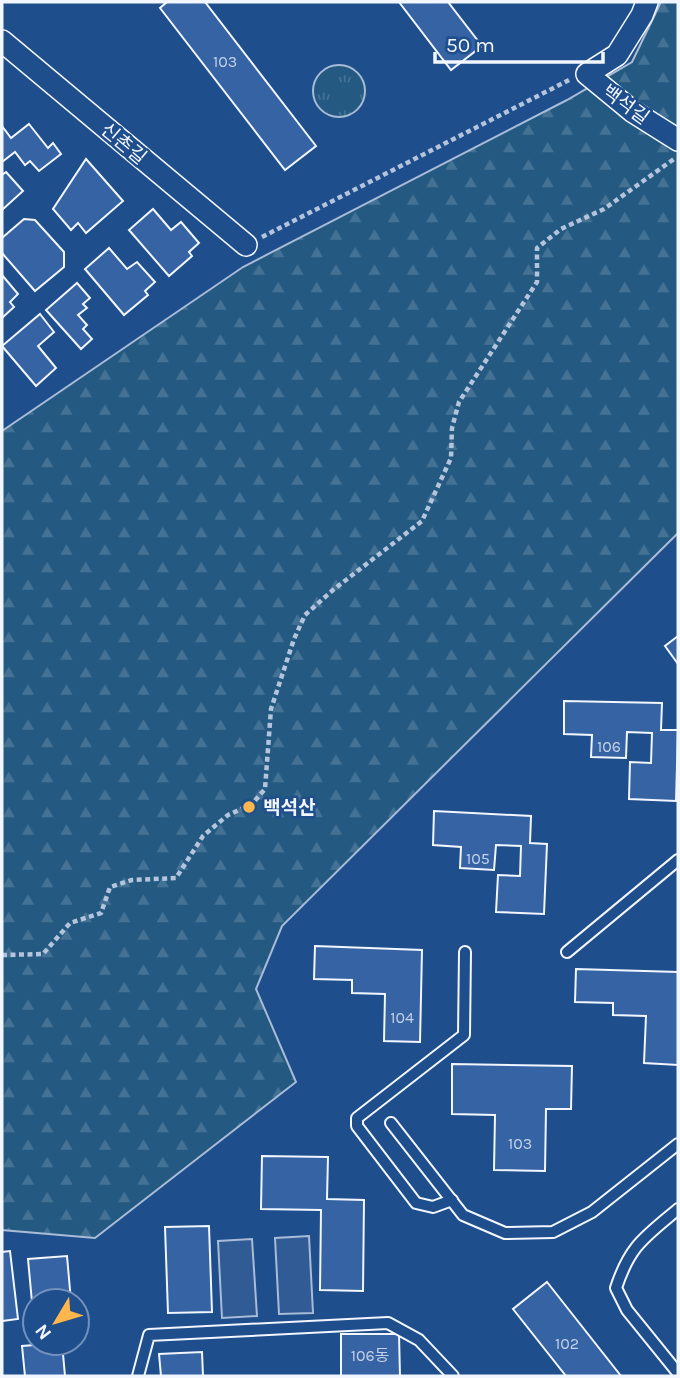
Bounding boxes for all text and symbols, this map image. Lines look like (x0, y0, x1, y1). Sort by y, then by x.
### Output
scale bar (435, 21, 603, 65)
text: 50 m (446, 33, 495, 57)
house number: 103 (213, 52, 237, 71)
street label: 백석길 (598, 80, 653, 129)
street label: 신촌길 (96, 118, 151, 169)
house number: 106 (597, 737, 621, 756)
place label: 백석산 (263, 797, 316, 819)
marker: 백석산 (241, 799, 257, 815)
house number: 105 (466, 849, 490, 868)
house number: 104 (390, 1008, 414, 1027)
house number: 103 (508, 1134, 532, 1153)
north arrow (21, 1287, 91, 1357)
text: N (31, 1320, 56, 1344)
house number: 102 (555, 1334, 579, 1353)
house number: 106동 (351, 1346, 390, 1365)

